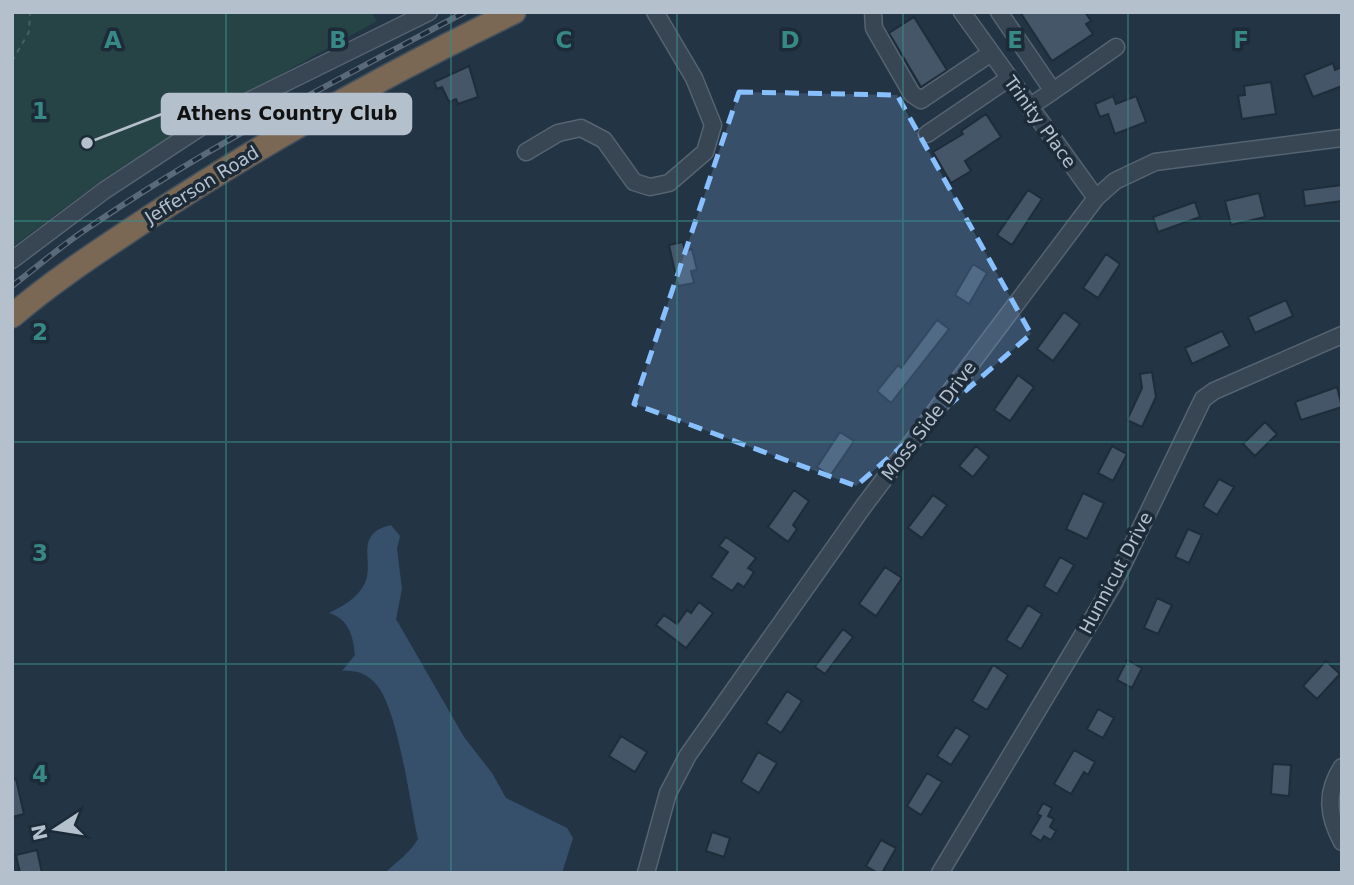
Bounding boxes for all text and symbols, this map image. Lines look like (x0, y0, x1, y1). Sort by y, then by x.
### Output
text: A (104, 27, 122, 53)
text: B (329, 27, 347, 53)
text: C (556, 27, 572, 53)
text: D (780, 27, 800, 53)
text: E (1007, 27, 1023, 53)
text: F (1233, 27, 1249, 53)
street label: Trinity Place (999, 71, 1081, 172)
callout: Athens Country Club (162, 94, 411, 134)
text: 1 (32, 98, 48, 124)
text: Athens Country Club (177, 102, 397, 124)
street label: Jefferson Road (140, 141, 262, 228)
text: 2 (32, 319, 48, 345)
street label: Moss Side Drive (877, 357, 980, 484)
street label: Hunnicut Drive (1075, 508, 1156, 637)
text: 3 (32, 540, 48, 566)
text: 4 (32, 761, 48, 787)
north arrow (21, 794, 91, 864)
text: N (27, 822, 52, 843)

